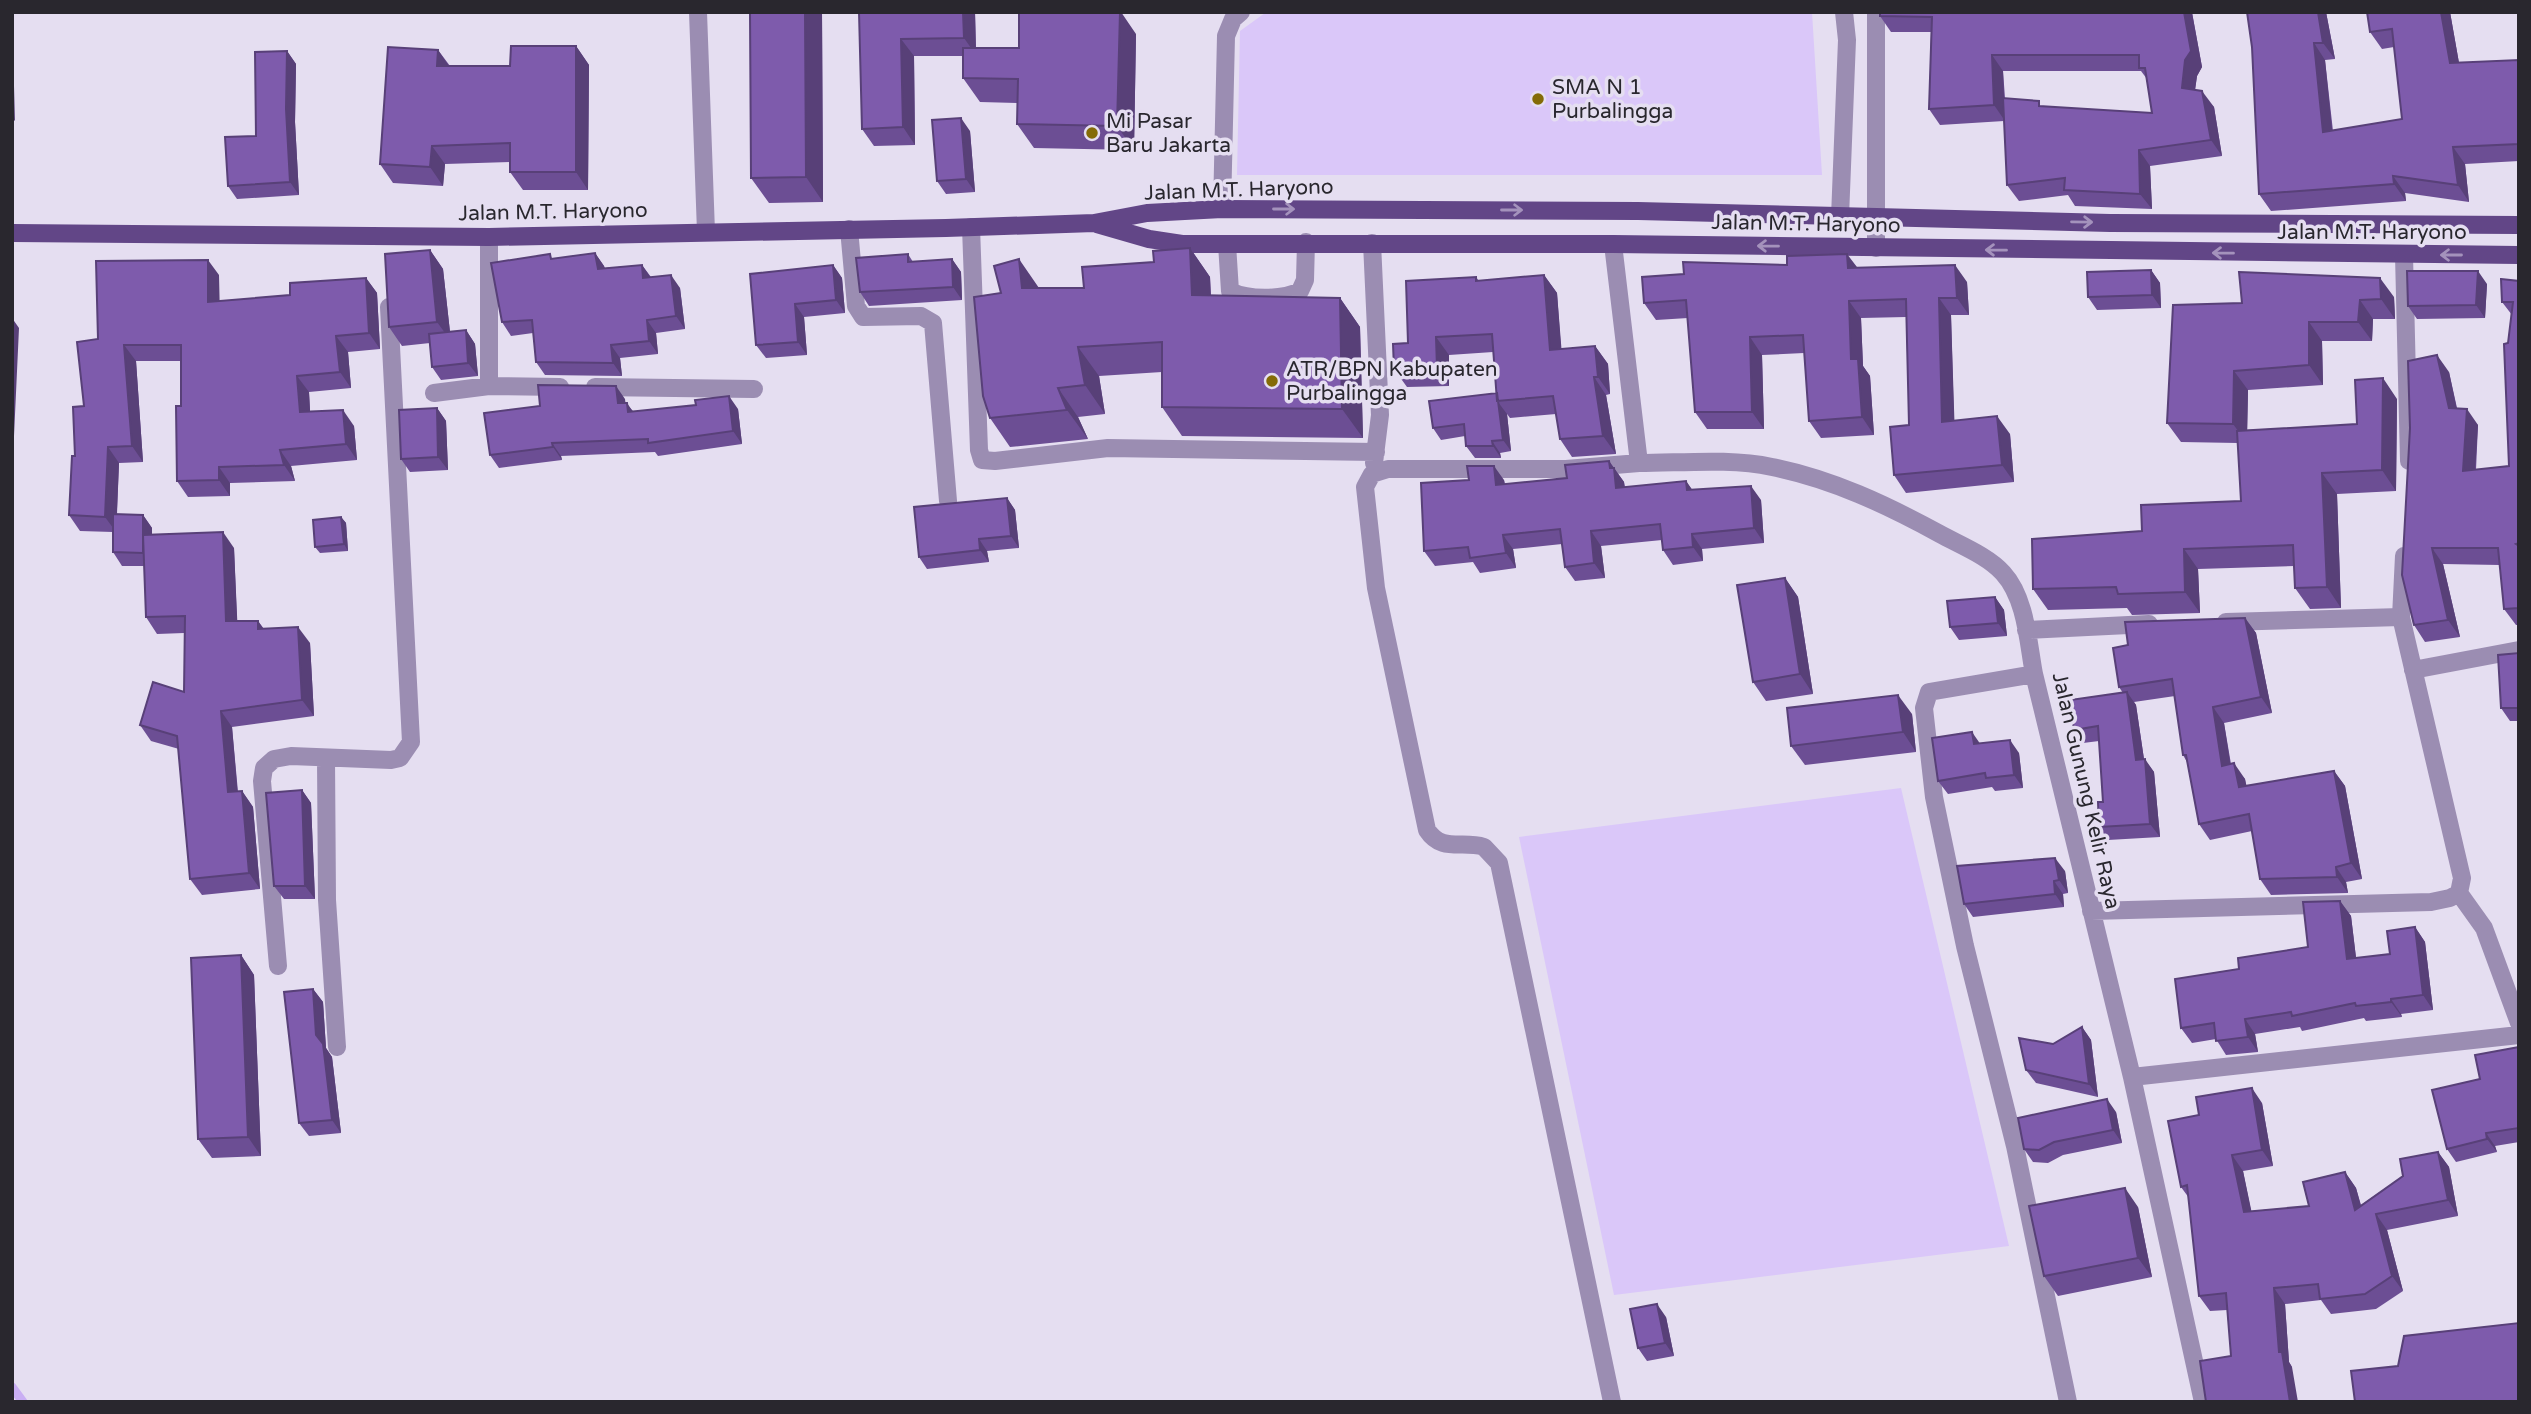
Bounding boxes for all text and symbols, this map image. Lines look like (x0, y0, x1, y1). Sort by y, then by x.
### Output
place label: SMA N 1 Purbalingga (1552, 75, 1673, 124)
marker: SMA N 1 Purbalingga (1530, 91, 1546, 107)
place label: Mi Pasar Baru Jakarta (1106, 109, 1231, 158)
marker: Mi Pasar Baru Jakarta (1084, 125, 1100, 141)
street label: Jalan M.T. Haryono (1144, 174, 1334, 206)
street label: Jalan M.T. Haryono (458, 198, 648, 226)
one-way arrow (1272, 202, 1295, 216)
one-way arrow (1500, 203, 1523, 217)
street label: Jalan M.T. Haryono (1711, 210, 1901, 238)
one-way arrow (2070, 216, 2093, 229)
street label: Jalan M.T. Haryono (2277, 220, 2467, 245)
one-way arrow (1757, 240, 1780, 253)
one-way arrow (1984, 243, 2007, 257)
one-way arrow (2212, 246, 2235, 260)
one-way arrow (2439, 248, 2462, 262)
place label: ATR/BPN Kabupaten Purbalingga (1286, 357, 1498, 406)
marker: ATR/BPN Kabupaten Purbalingga (1264, 373, 1280, 389)
street label: Jalan Gunung Kelir Raya (2047, 670, 2125, 912)

